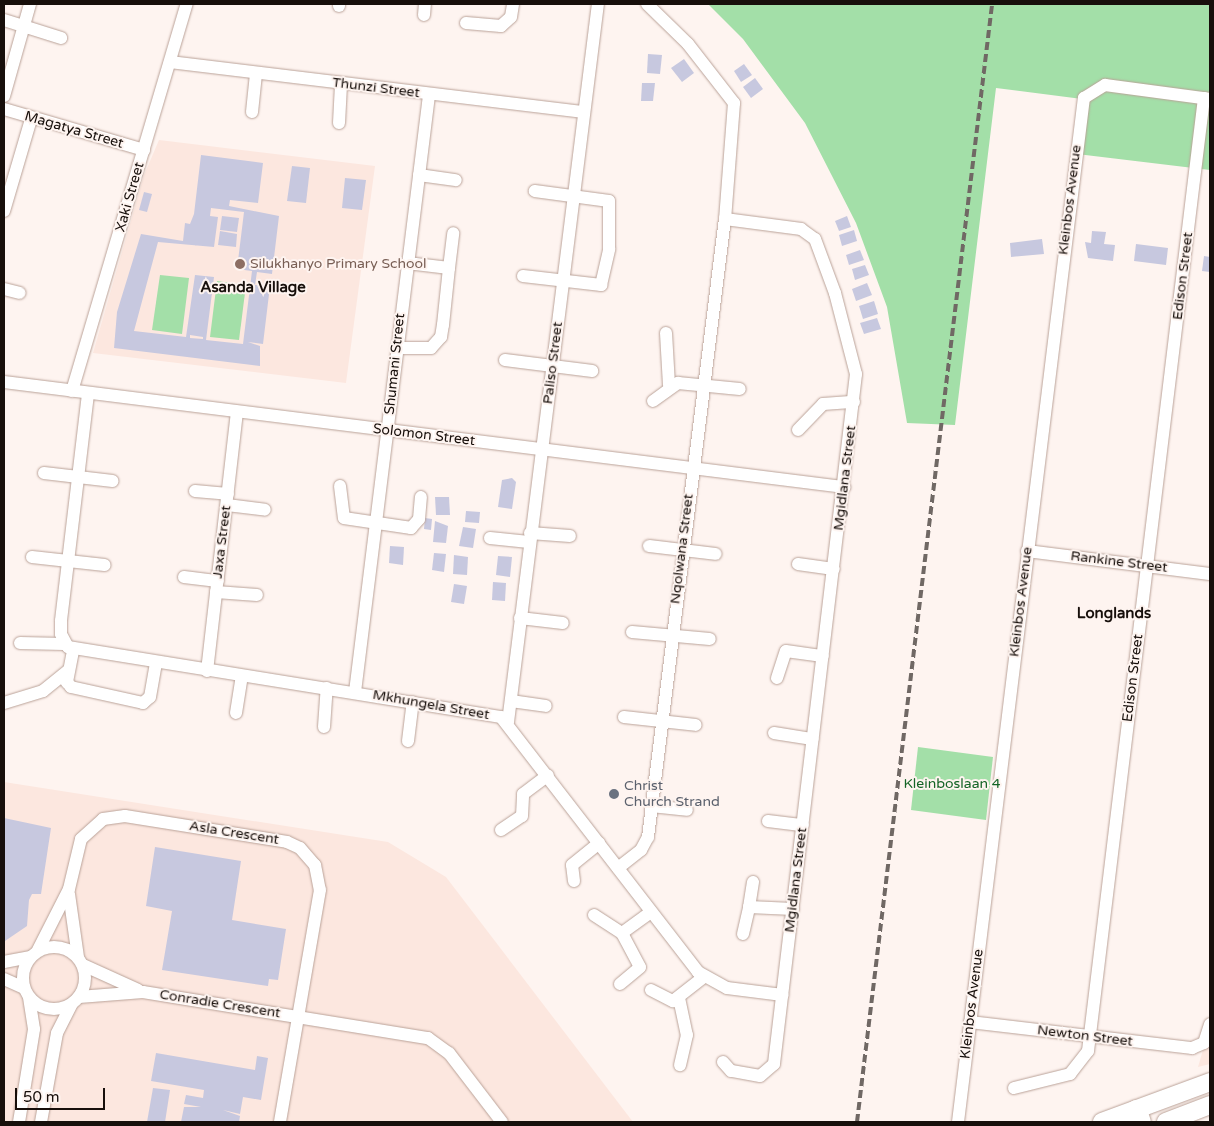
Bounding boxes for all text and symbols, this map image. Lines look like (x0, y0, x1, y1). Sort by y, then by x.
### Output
street label: Thunzi Street (331, 74, 421, 102)
street label: Magatya Street (23, 108, 125, 152)
street label: Kleinbos Avenue (1055, 144, 1085, 256)
street label: Xaki Street (112, 160, 148, 234)
street label: Edison Street (1169, 231, 1197, 321)
place label: Silukhanyo Primary School (250, 256, 426, 272)
marker: Silukhanyo Primary School (234, 258, 246, 270)
district label: Asanda Village (200, 279, 306, 297)
street label: Shumani Street (381, 312, 409, 416)
street label: Paliso Street (540, 321, 566, 405)
street label: Solomon Street (372, 420, 476, 450)
street label: Mgidlana Street (830, 424, 860, 532)
street label: Nqolwana Street (667, 493, 697, 605)
street label: Jaxa Street (209, 505, 235, 579)
street label: Kleinbos Avenue (1006, 546, 1036, 658)
street label: Rankine Street (1070, 548, 1168, 576)
district label: Longlands (1077, 605, 1151, 623)
street label: Edison Street (1119, 633, 1147, 723)
street label: Mkhungela Street (371, 686, 491, 724)
park label: Kleinboslaan 4 (903, 776, 1001, 792)
place label: Christ Church Strand (624, 778, 720, 810)
marker: Christ Church Strand (608, 788, 620, 800)
street label: Asla Crescent (188, 818, 280, 848)
street label: Mgidlana Street (781, 826, 811, 934)
street label: Kleinbos Avenue (957, 948, 987, 1060)
street label: Conradie Crescent (158, 986, 282, 1022)
street label: Newton Street (1036, 1022, 1134, 1050)
scale bar (18, 1078, 108, 1110)
text: 50 m (23, 1088, 60, 1106)

